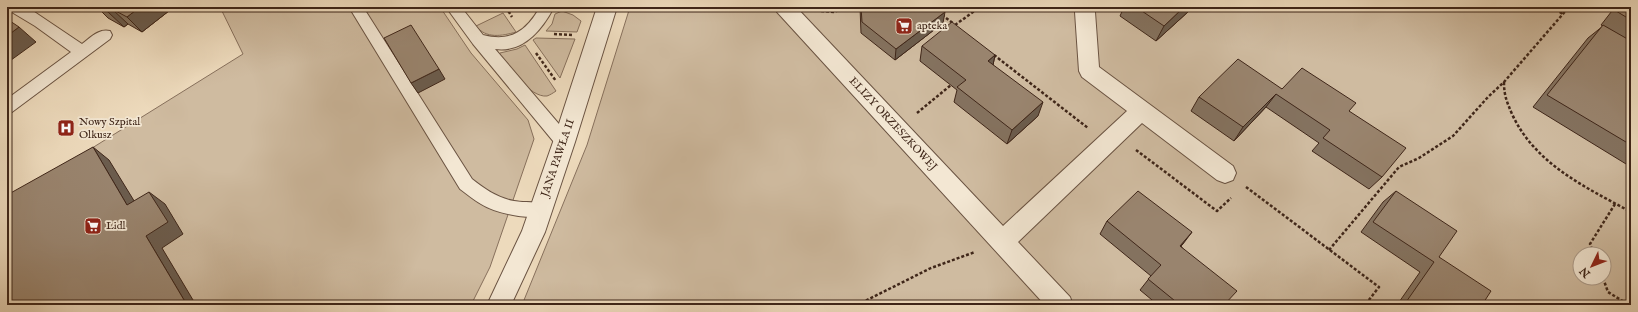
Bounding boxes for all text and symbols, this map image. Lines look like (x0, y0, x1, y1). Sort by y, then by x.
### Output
supermarket icon: apteka (894, 16, 914, 36)
place label: apteka (917, 19, 947, 33)
street label: ELIZY ORZESZKOWEJ (846, 74, 940, 174)
place label: Nowy Szpital Olkusz (79, 115, 140, 142)
street label: JANA PAWŁA II (537, 117, 578, 201)
hospital icon: Nowy Szpital Olkusz (56, 118, 76, 138)
supermarket icon: Lidl (83, 216, 103, 236)
place label: Lidl (106, 219, 126, 233)
north arrow (1572, 246, 1612, 286)
text: N (1577, 264, 1594, 281)

